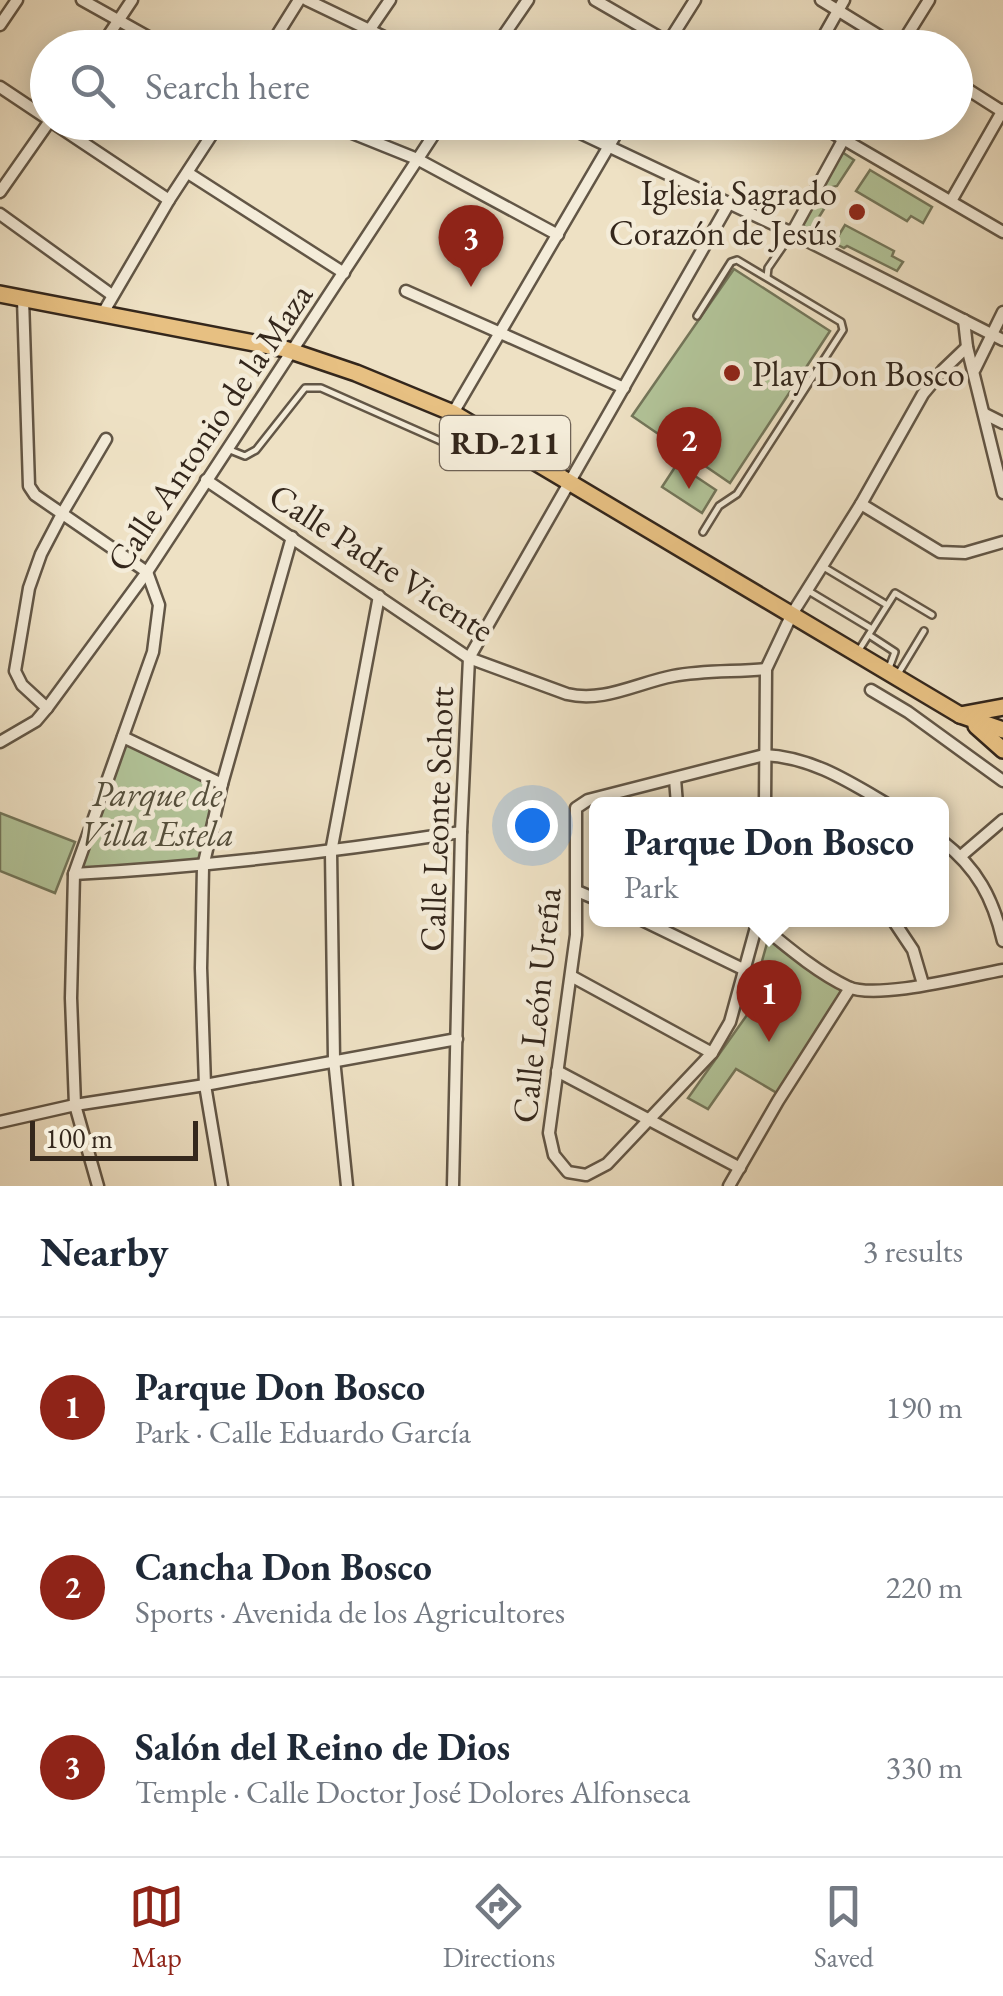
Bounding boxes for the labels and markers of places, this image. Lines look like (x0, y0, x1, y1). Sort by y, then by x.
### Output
place label: Iglesia Sagrado Corazón de Jesús (609, 170, 837, 255)
marker: Iglesia Sagrado Corazón de Jesús (846, 201, 868, 223)
pin: 3 (438, 204, 504, 287)
place label: Play Don Bosco (752, 351, 965, 396)
marker: Play Don Bosco (721, 362, 743, 384)
pin: 2 (656, 406, 722, 489)
pin: 1 (736, 960, 802, 1042)

